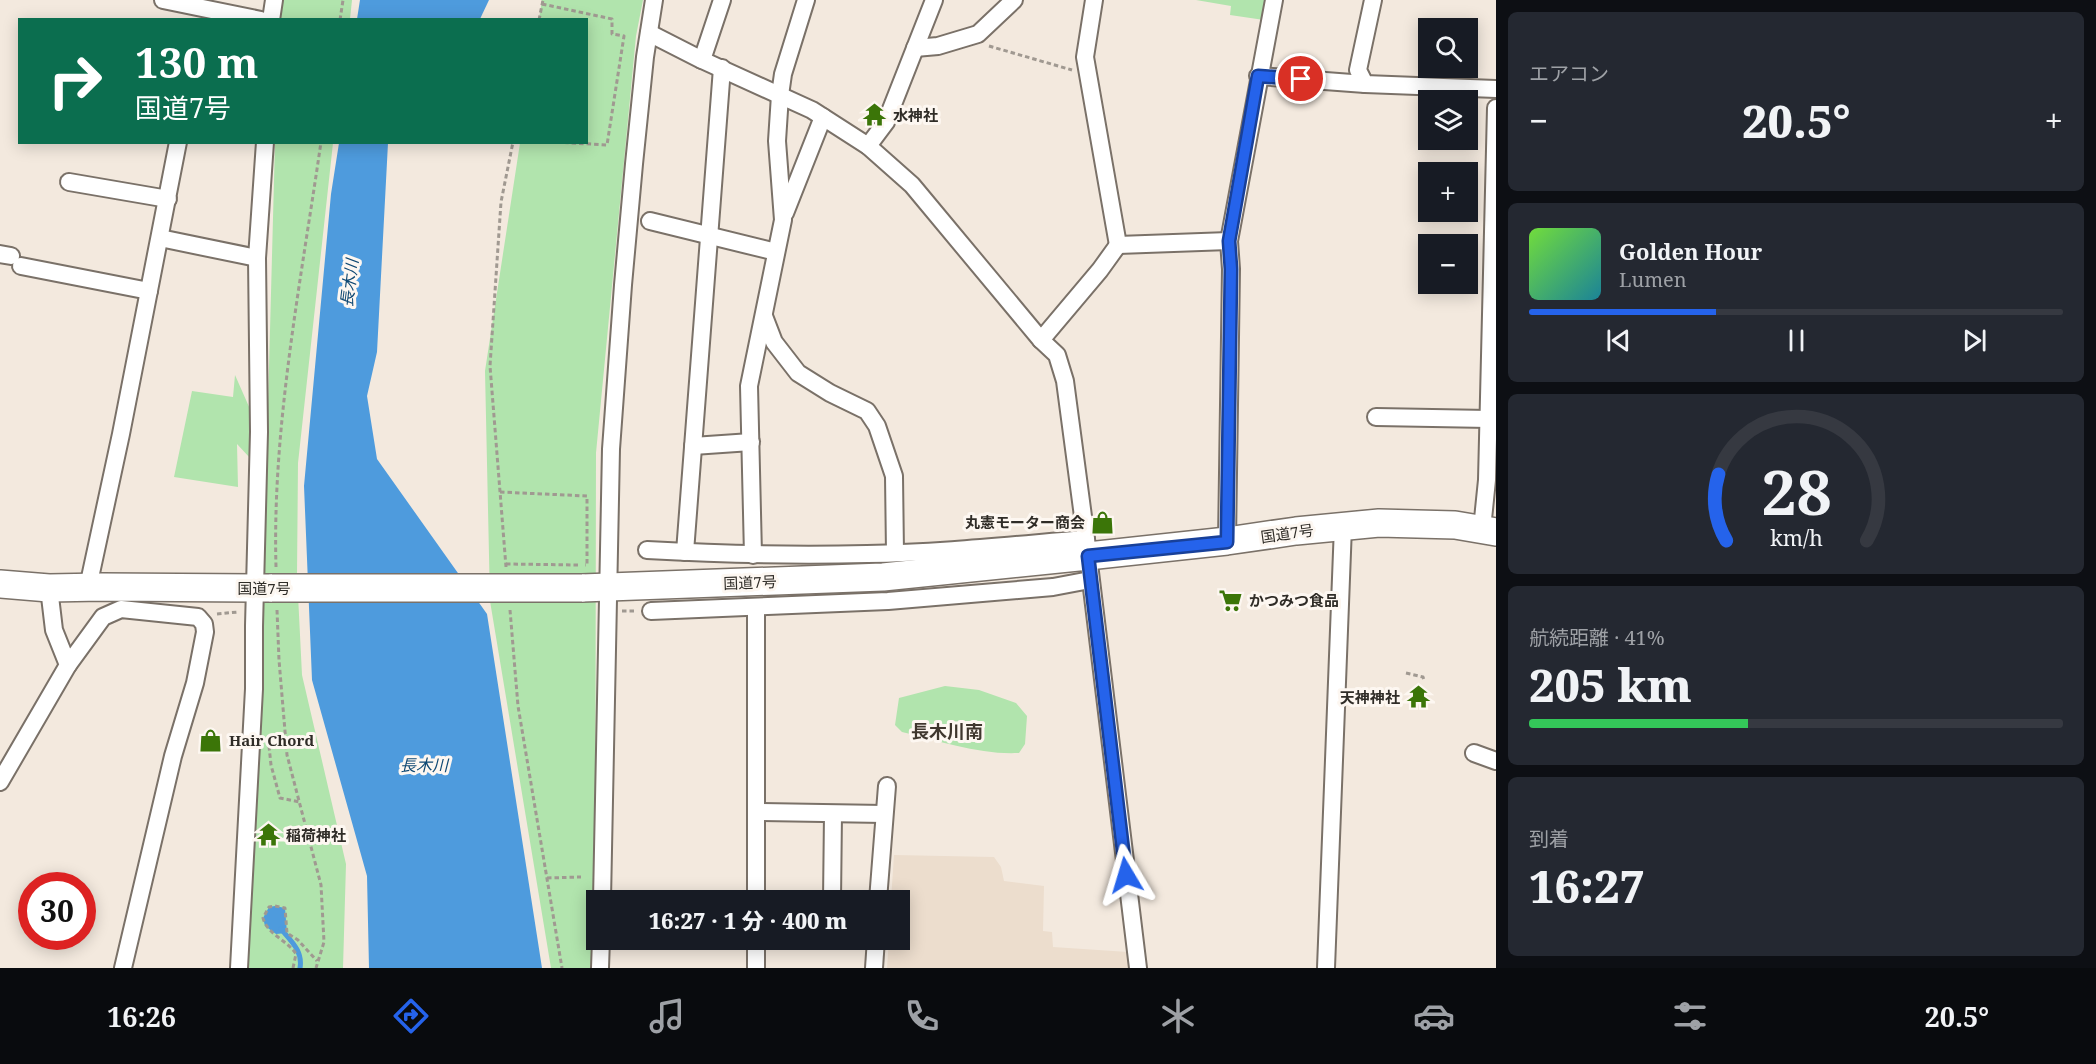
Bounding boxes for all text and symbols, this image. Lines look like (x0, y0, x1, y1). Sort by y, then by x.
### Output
map controls (1418, 18, 1478, 294)
button: search (1418, 18, 1478, 78)
text: 130 m (135, 33, 259, 90)
icon: right (36, 42, 114, 120)
pin (1275, 53, 1326, 104)
text: エアコン (1529, 60, 1609, 87)
icon: arrive (1284, 62, 1317, 95)
text: 国道7号 (135, 89, 231, 126)
button: layers (1418, 90, 1478, 150)
text: 20.5° (1742, 90, 1851, 151)
text: − (1529, 98, 1548, 143)
text: + (2045, 98, 2063, 143)
temple icon: 水神社 (862, 102, 888, 128)
place label: 水神社 (893, 105, 938, 125)
button: + (1418, 162, 1478, 222)
button: − (1418, 234, 1478, 294)
text: Golden Hour (1619, 236, 1762, 266)
water label: 長木川 (335, 256, 363, 308)
text: Lumen (1619, 266, 1687, 293)
icon: previous (1602, 324, 1635, 357)
icon: pause (1780, 324, 1813, 357)
icon: next (1958, 324, 1991, 357)
text: 28 (1761, 448, 1831, 533)
shop icon: 丸憲モーター商会 (1090, 509, 1116, 535)
place label: 丸憲モーター商会 (965, 512, 1085, 532)
street label: 国道7号 (1259, 519, 1315, 547)
text: km/h (1770, 523, 1823, 552)
street label: 国道7号 (723, 571, 777, 593)
street label: 国道7号 (237, 578, 291, 598)
supermarket icon: かつみつ食品 (1218, 587, 1244, 613)
place label: かつみつ食品 (1249, 590, 1339, 610)
text: 航続距離 · 41% (1529, 624, 1665, 651)
text: 205 km (1529, 654, 1692, 715)
temple icon: 天神神社 (1405, 684, 1431, 710)
place label: 天神神社 (1340, 687, 1400, 707)
district label: 長木川南 (911, 719, 983, 743)
shop icon: Hair Chord (198, 727, 224, 753)
place label: Hair Chord (229, 730, 314, 750)
water label: 長木川 (400, 754, 450, 776)
temple icon: 稲荷神社 (255, 822, 281, 848)
place label: 稲荷神社 (286, 825, 346, 845)
text: 到着 (1529, 825, 1569, 852)
position arrow (1094, 843, 1158, 907)
text: 16:27 (1529, 855, 1645, 916)
speed limit sign: 30 (18, 872, 96, 950)
text: 16:27 · 1 分 · 400 m (649, 905, 847, 935)
icon: directions (390, 995, 432, 1037)
icon: music (646, 995, 688, 1037)
icon: phone (901, 995, 943, 1037)
icon: climate (1157, 995, 1199, 1037)
icon: car (1413, 995, 1455, 1037)
icon: filters (1669, 995, 1711, 1037)
text: 16:26 (107, 998, 176, 1035)
text: 20.5° (1925, 998, 1989, 1035)

